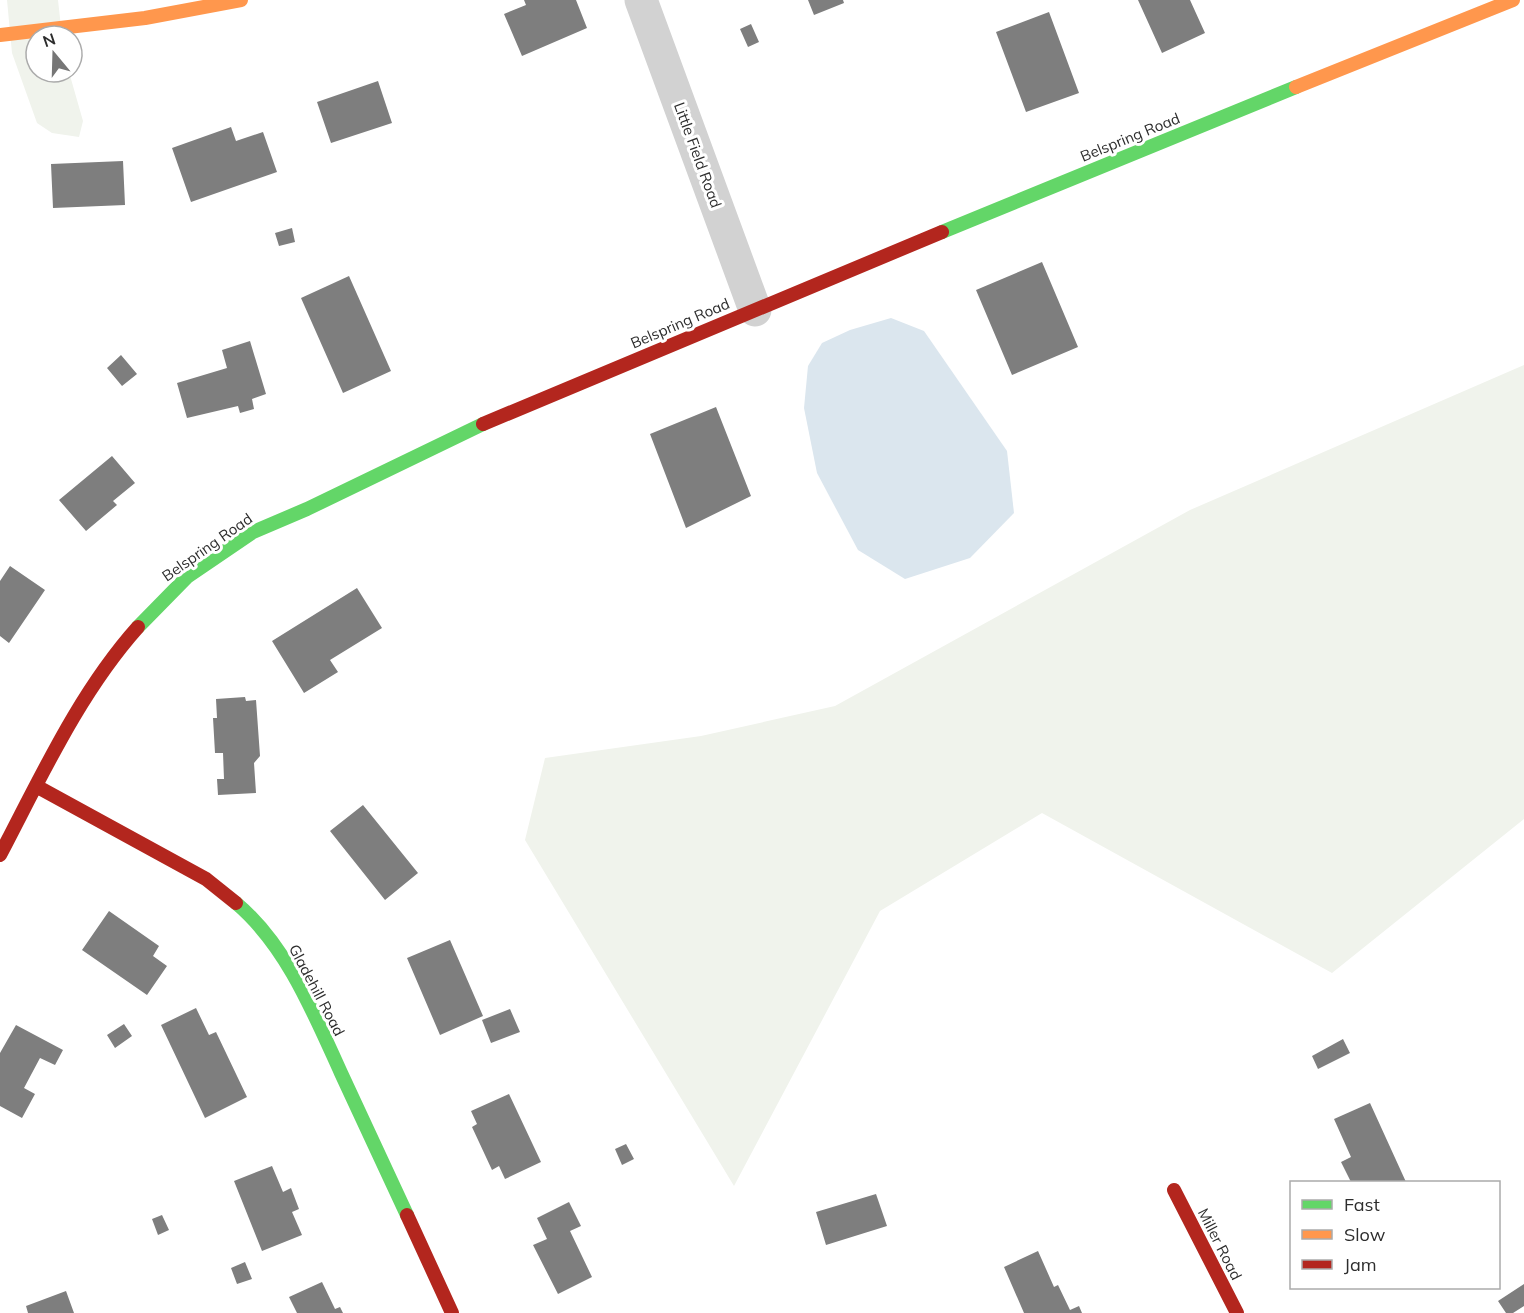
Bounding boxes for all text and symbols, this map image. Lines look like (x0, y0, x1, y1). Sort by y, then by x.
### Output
north arrow (24, 24, 84, 84)
text: N (40, 28, 58, 51)
street label: Little Field Road (670, 100, 726, 210)
street label: Belspring Road (1077, 108, 1183, 166)
street label: Belspring Road (628, 294, 732, 352)
street label: Belspring Road (158, 509, 256, 585)
street label: Gladehill Road (285, 941, 349, 1039)
legend (1290, 1181, 1500, 1289)
text: Fast (1344, 1193, 1380, 1216)
street label: Miller Road (1194, 1205, 1246, 1283)
text: Slow (1344, 1223, 1386, 1246)
text: Jam (1344, 1253, 1377, 1276)

